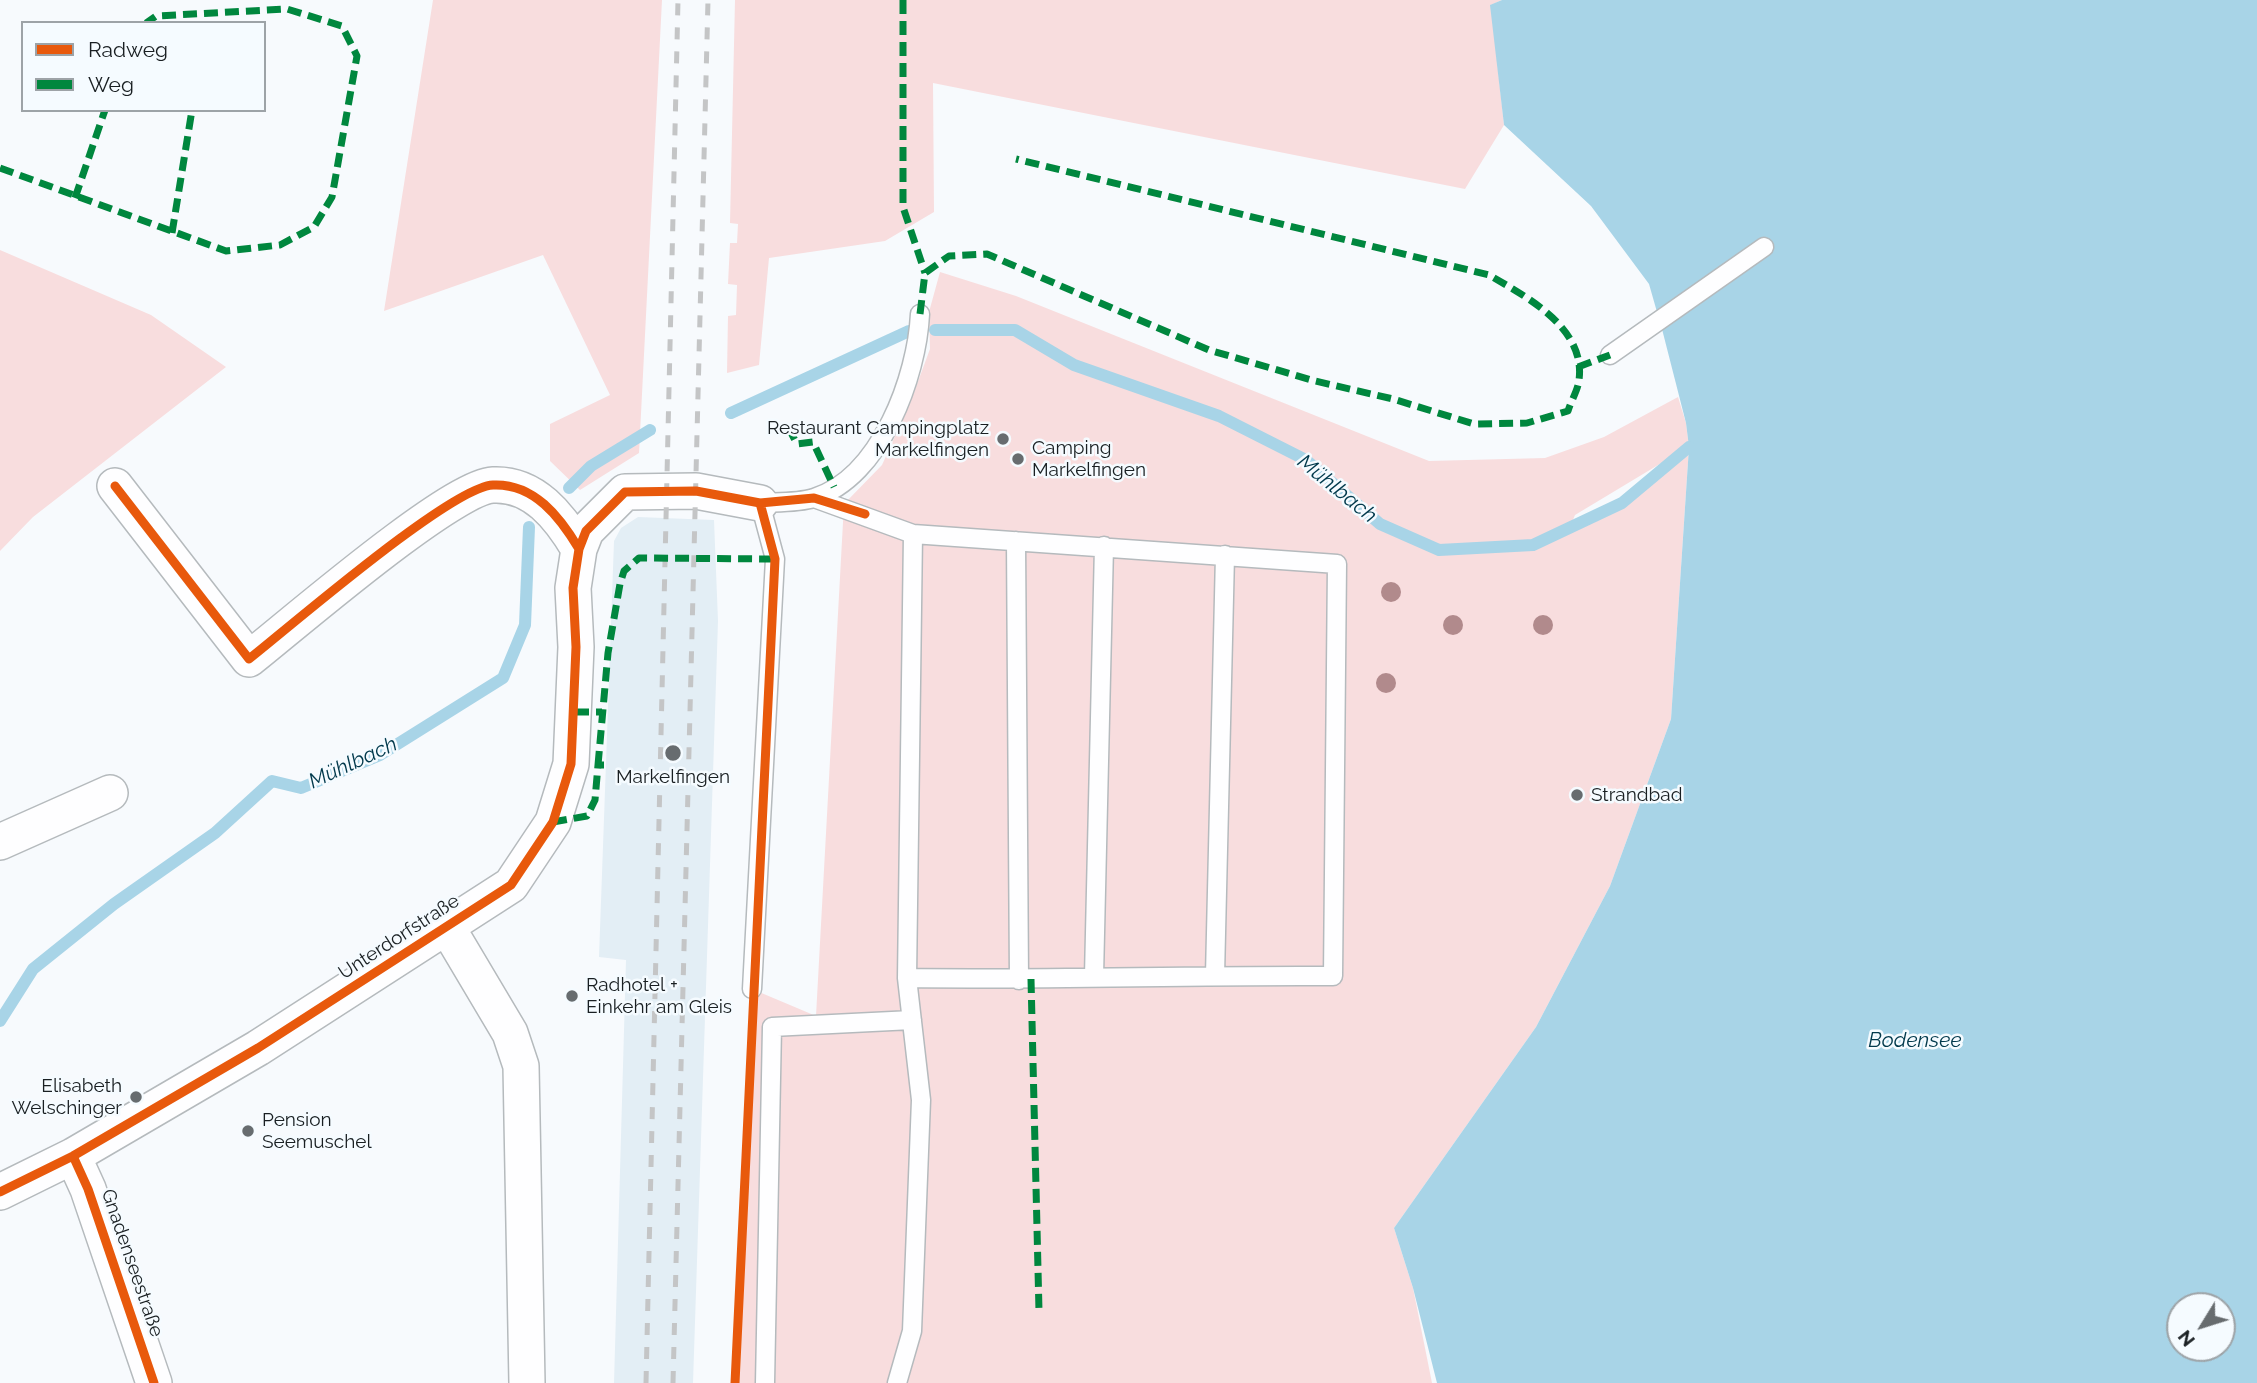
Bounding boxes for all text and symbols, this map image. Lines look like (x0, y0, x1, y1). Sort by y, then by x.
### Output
legend (21, 21, 266, 112)
text: Radweg (88, 37, 168, 62)
text: Weg (88, 72, 134, 97)
place label: Restaurant Campingplatz Markelfingen (767, 417, 989, 461)
marker: Restaurant Campingplatz Markelfingen (995, 431, 1011, 447)
place label: Camping Markelfingen (1032, 437, 1146, 481)
water label: Mühlbach (1292, 449, 1382, 529)
marker: Camping Markelfingen (1010, 451, 1026, 467)
water label: Mühlbach (305, 732, 401, 794)
marker: Markelfingen (663, 743, 683, 763)
place label: Markelfingen (616, 766, 730, 788)
place label: Strandbad (1591, 784, 1683, 806)
marker: Strandbad (1569, 787, 1585, 803)
street label: Unterdorfstraße (334, 890, 464, 984)
place label: Radhotel + Einkehr am Gleis (586, 974, 732, 1018)
marker: Radhotel + Einkehr am Gleis (564, 988, 580, 1004)
water label: Bodensee (1868, 1028, 1962, 1054)
place label: Elisabeth Welschinger (12, 1075, 122, 1119)
marker: Elisabeth Welschinger (128, 1089, 144, 1105)
place label: Pension Seemuschel (262, 1109, 372, 1153)
marker: Pension Seemuschel (240, 1123, 256, 1139)
street label: Gnadenseestraße (96, 1186, 168, 1340)
north arrow (2166, 1292, 2236, 1362)
text: N (2173, 1326, 2199, 1351)

